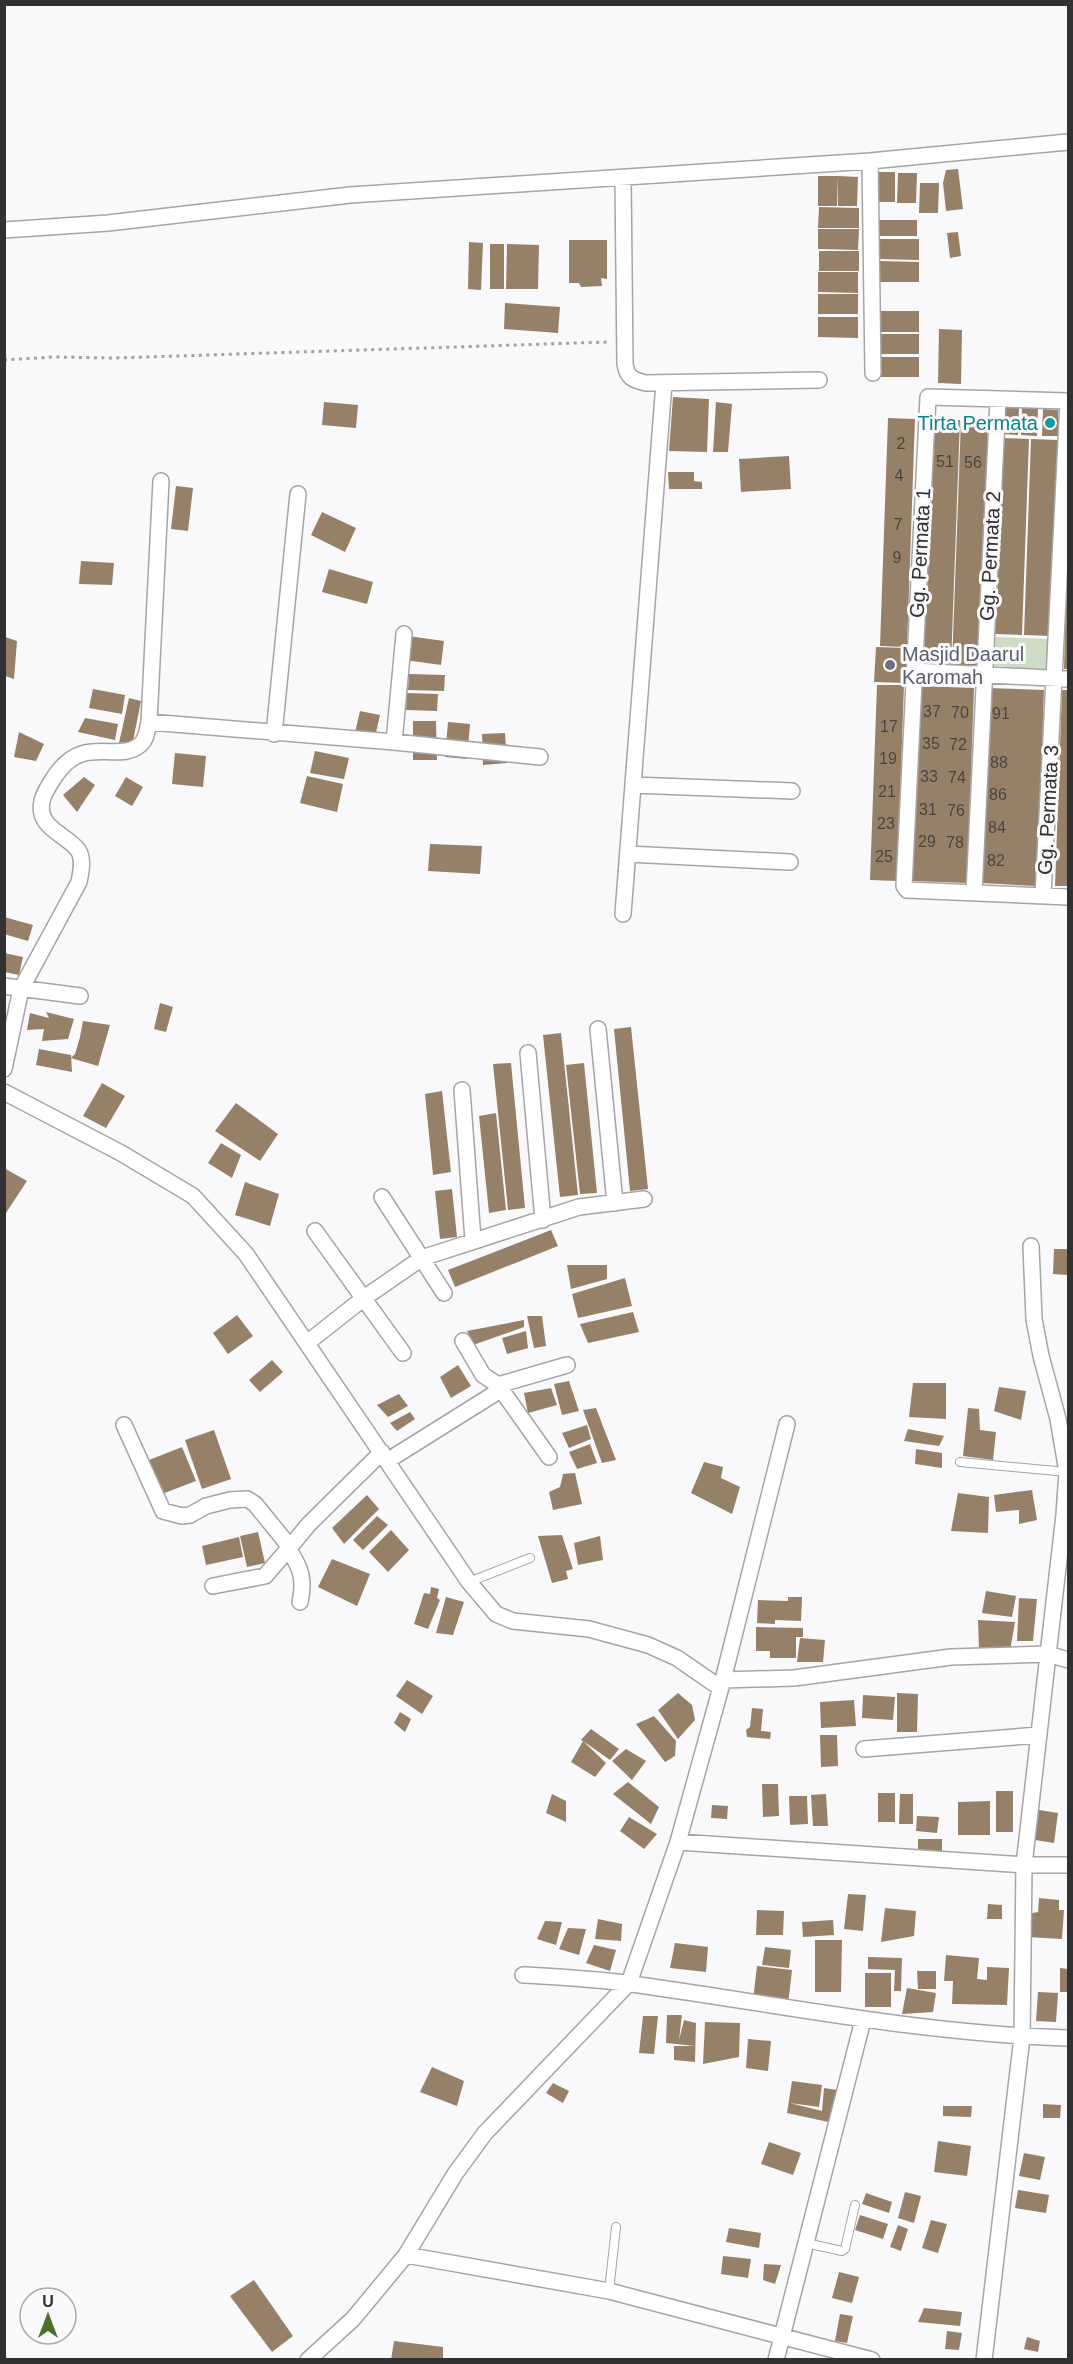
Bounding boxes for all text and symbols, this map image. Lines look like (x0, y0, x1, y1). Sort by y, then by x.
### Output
place label: Tirta Permata (918, 412, 1039, 434)
marker: Tirta Permata (1043, 416, 1057, 430)
house number: 2 (897, 435, 906, 452)
house number: 51 (936, 453, 954, 470)
house number: 56 (964, 454, 982, 471)
house number: 4 (895, 467, 904, 484)
street label: Gg. Permata 1 (906, 487, 934, 619)
street label: Gg. Permata 2 (976, 490, 1004, 622)
house number: 7 (894, 516, 903, 533)
house number: 9 (893, 549, 902, 566)
place label: Masjid Daarul Karomah (902, 643, 1024, 688)
marker: Masjid Daarul Karomah (883, 658, 897, 672)
house number: 37 (923, 703, 941, 720)
house number: 70 (951, 704, 969, 721)
house number: 91 (992, 705, 1010, 722)
house number: 17 (880, 718, 898, 735)
house number: 35 (922, 735, 940, 752)
house number: 72 (949, 736, 967, 753)
street label: Gg. Permata 3 (1034, 744, 1062, 876)
house number: 19 (879, 750, 897, 767)
house number: 88 (990, 754, 1008, 771)
house number: 33 (920, 768, 938, 785)
house number: 74 (948, 769, 966, 786)
house number: 21 (878, 783, 896, 800)
house number: 86 (989, 786, 1007, 803)
house number: 31 (919, 801, 937, 818)
house number: 76 (947, 802, 965, 819)
house number: 23 (877, 815, 895, 832)
house number: 84 (988, 819, 1006, 836)
house number: 29 (918, 833, 936, 850)
house number: 78 (946, 834, 964, 851)
house number: 25 (875, 848, 893, 865)
house number: 82 (987, 852, 1005, 869)
north arrow (18, 2286, 78, 2346)
text: U (42, 2293, 54, 2310)

